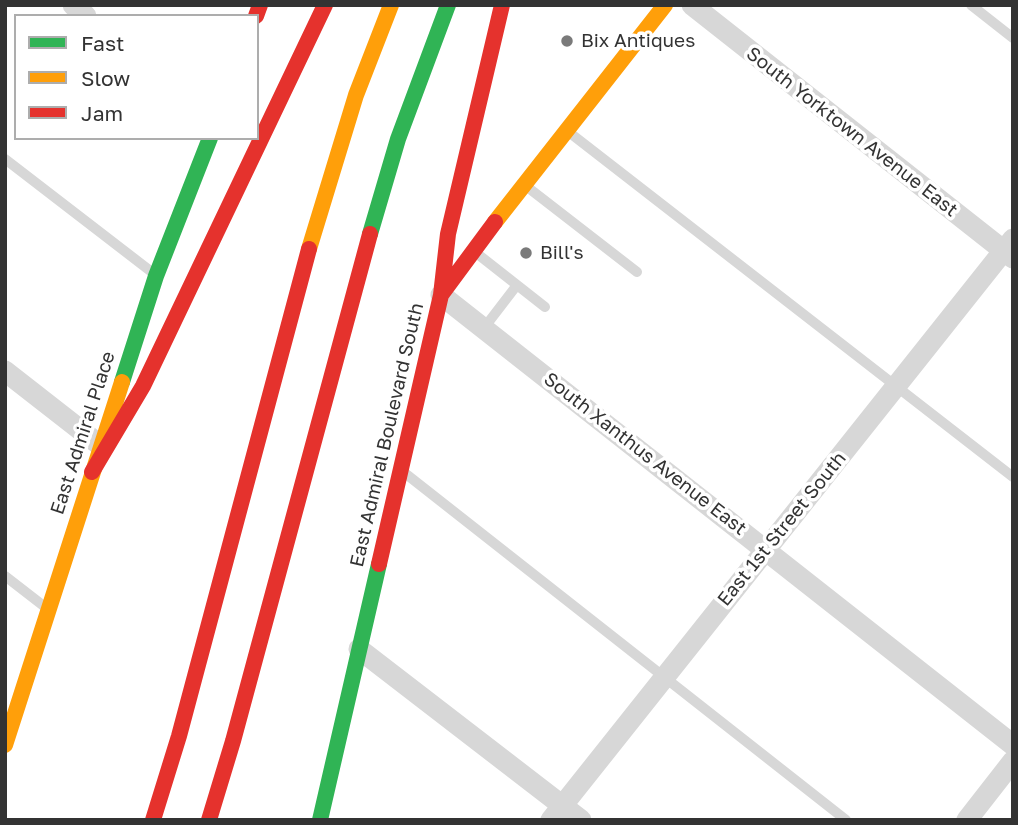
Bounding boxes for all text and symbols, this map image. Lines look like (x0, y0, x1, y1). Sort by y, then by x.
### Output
legend (14, 14, 259, 140)
text: Fast (81, 30, 124, 56)
place label: Bix Antiques (581, 30, 695, 52)
marker: Bix Antiques (559, 33, 575, 49)
street label: South Yorktown Avenue East (742, 42, 962, 222)
text: Slow (81, 65, 130, 91)
text: Jam (81, 100, 123, 126)
place label: Bill's (540, 242, 583, 264)
marker: Bill's (518, 245, 534, 261)
street label: East Admiral Boulevard South (345, 301, 429, 569)
street label: East Admiral Place (46, 349, 120, 517)
street label: South Xanthus Avenue East (539, 368, 751, 540)
street label: East 1st Street South (713, 447, 851, 611)

